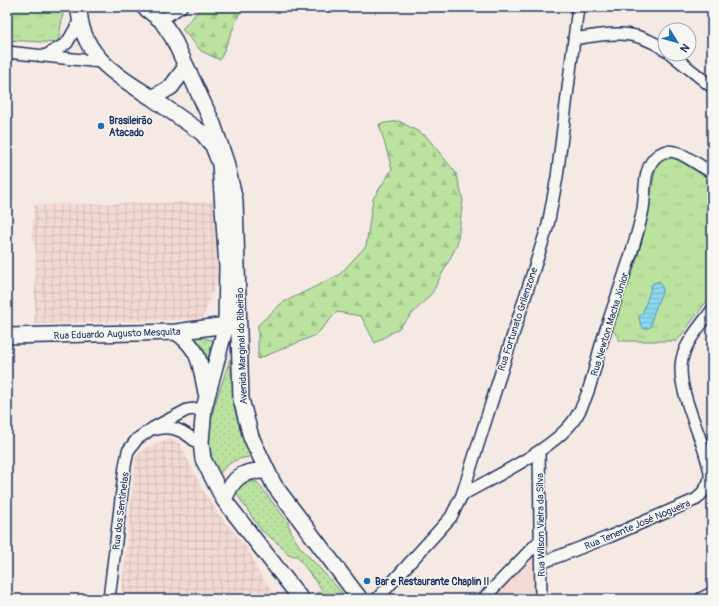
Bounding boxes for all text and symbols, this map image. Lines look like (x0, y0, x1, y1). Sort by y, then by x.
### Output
north arrow (657, 22, 697, 62)
text: N (677, 41, 692, 55)
place label: Brasileirão Atacado (109, 115, 153, 139)
marker: Brasileirão Atacado (96, 121, 106, 131)
street label: Rua Fortunato Grilenzone (495, 266, 540, 373)
street label: Rua Newton Macha Júnior (588, 270, 632, 378)
street label: Avenida Marginal do Ribeirão (234, 287, 250, 405)
street label: Rua Eduardo Augusto Mesquita (53, 326, 181, 342)
street label: Rua dos Sentinelas (110, 471, 132, 551)
street label: Rua Wilson Vieira da Silva (534, 473, 548, 577)
street label: Rua Tenente José Nogueira (583, 497, 692, 553)
marker: Bar e Restaurante Chaplin II (362, 576, 372, 586)
place label: Bar e Restaurante Chaplin II (375, 576, 489, 588)

